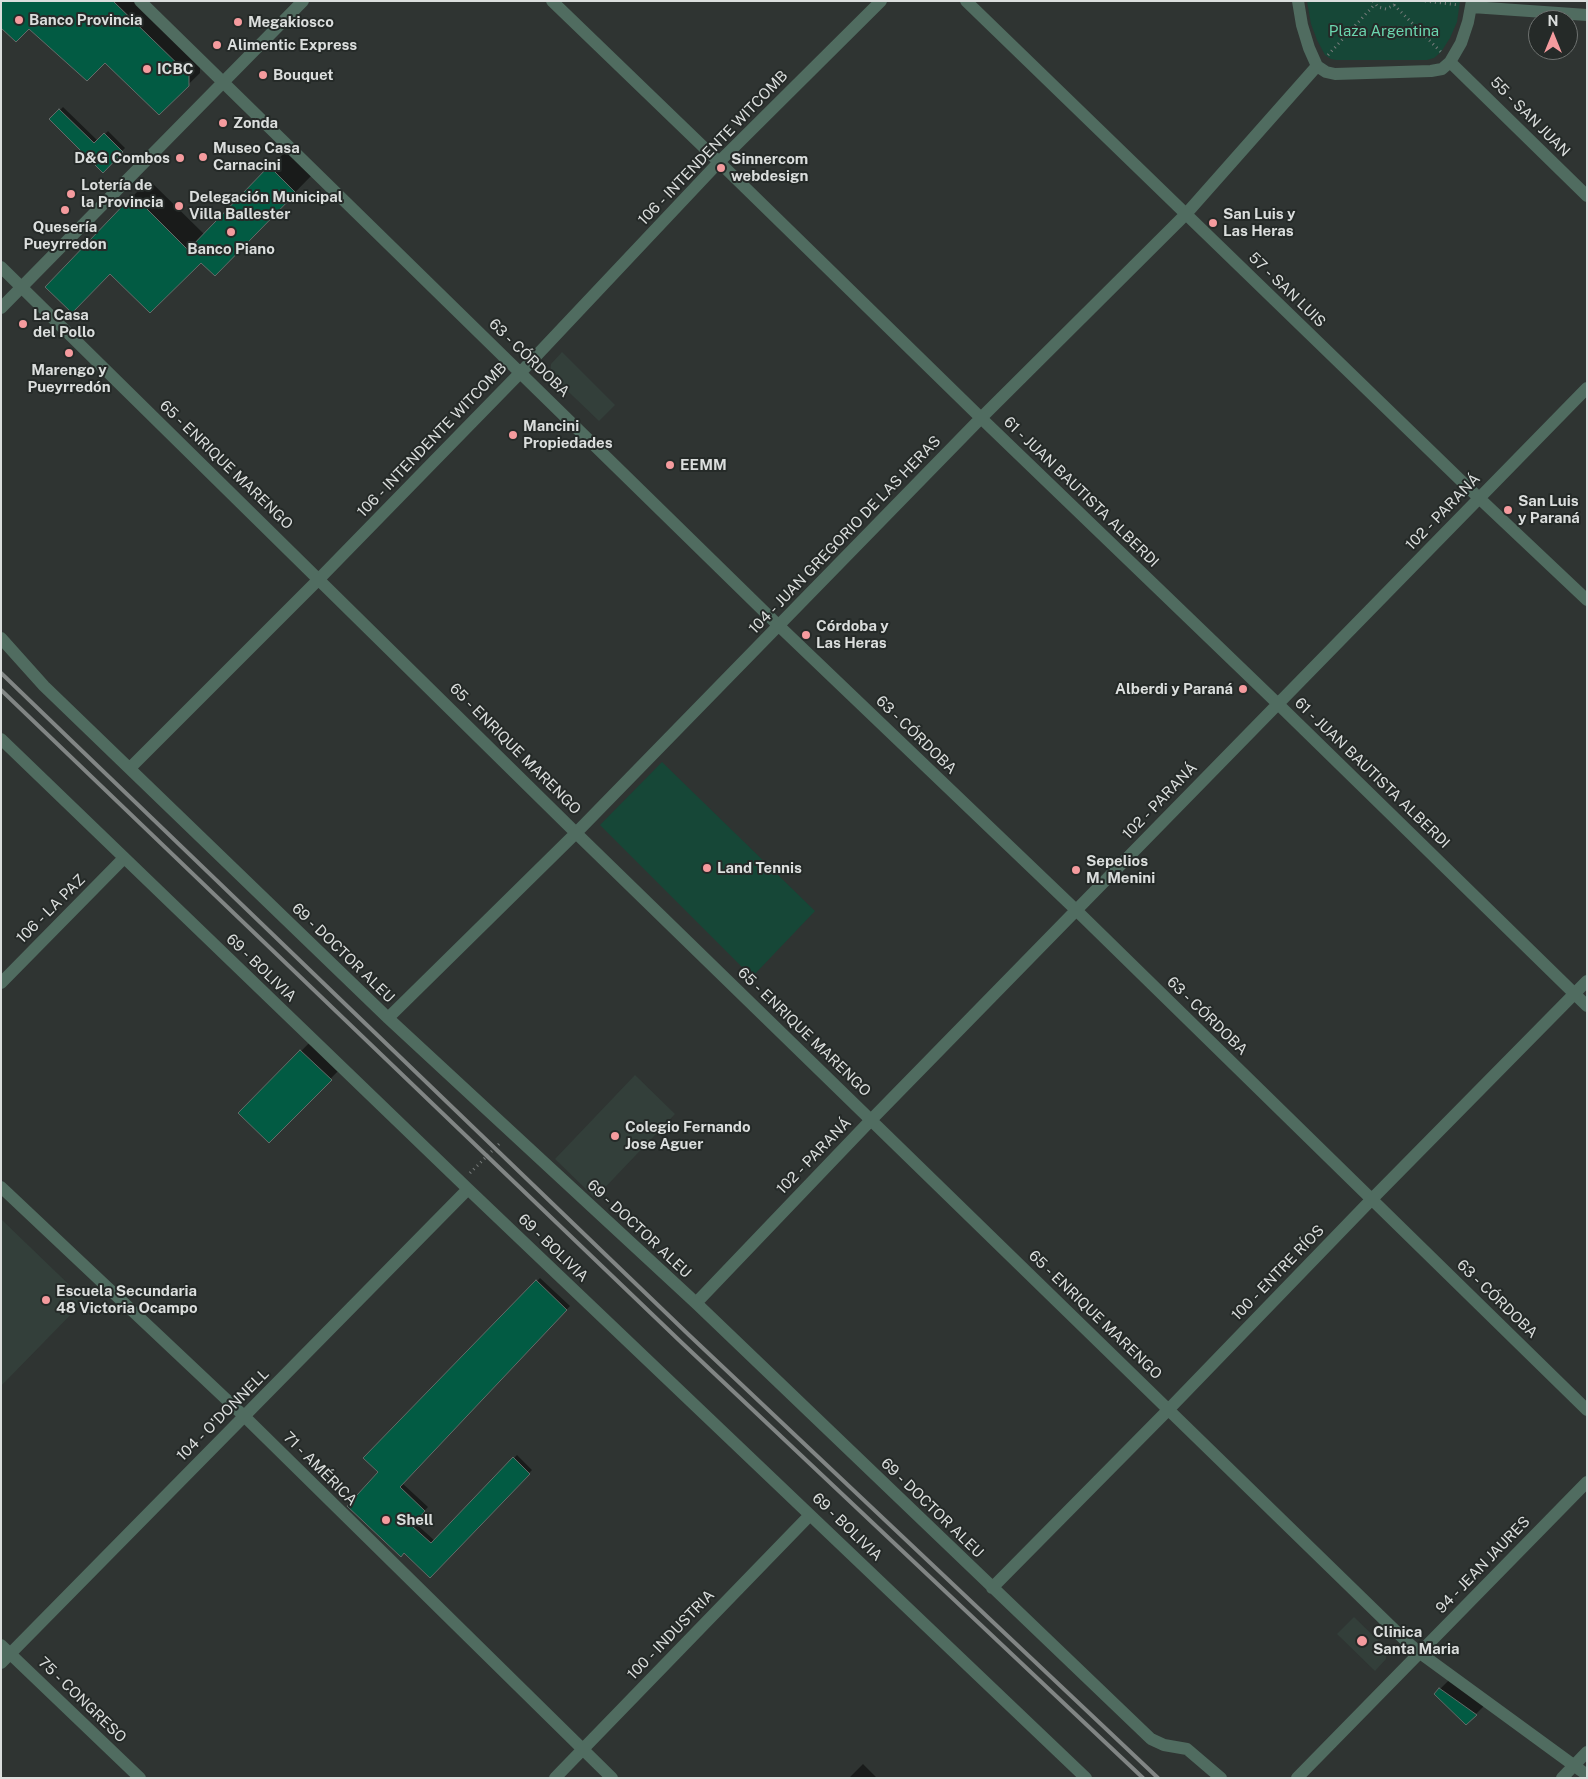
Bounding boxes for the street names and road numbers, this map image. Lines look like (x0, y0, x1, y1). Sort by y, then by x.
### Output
street label: 106 - INTENDENTE WITCOMB (634, 67, 792, 229)
street label: 55 - SAN JUAN (1486, 73, 1574, 161)
street label: 57 - SAN LUIS (1245, 249, 1329, 331)
street label: 63 - CÓRDOBA (485, 315, 573, 401)
street label: 106 - INTENDENTE WITCOMB (353, 359, 511, 521)
street label: 65 - ENRIQUE MARENGO (156, 397, 296, 533)
street label: 61 - JUAN BAUTISTA ALBERDI (1000, 413, 1162, 571)
street label: 104 - JUAN GREGORIO DE LAS HERAS (745, 432, 945, 638)
street label: 102 - PARANÁ (1402, 470, 1484, 554)
street label: 65 - ENRIQUE MARENGO (446, 680, 584, 818)
street label: 63 - CÓRDOBA (872, 692, 960, 778)
street label: 61 - JUAN BAUTISTA ALBERDI (1291, 694, 1453, 852)
street label: 102 - PARANÁ (1119, 759, 1201, 843)
street label: 106 - LA PAZ (13, 871, 89, 947)
street label: 69 - DOCTOR ALEU (288, 899, 398, 1007)
street label: 69 - BOLIVIA (222, 930, 300, 1006)
street label: 65 - ENRIQUE MARENGO (734, 964, 874, 1100)
street label: 63 - CÓRDOBA (1163, 973, 1251, 1059)
street label: 102 - PARANÁ (773, 1114, 855, 1198)
street label: 69 - DOCTOR ALEU (583, 1176, 695, 1282)
street label: 69 - BOLIVIA (514, 1210, 592, 1286)
street label: 100 - ENTRE RÍOS (1228, 1222, 1328, 1324)
street label: 65 - ENRIQUE MARENGO (1025, 1247, 1165, 1383)
street label: 63 - CÓRDOBA (1453, 1256, 1541, 1342)
street label: 104 - O'DONNELL (173, 1365, 273, 1465)
street label: 71 - AMÉRICA (279, 1428, 361, 1510)
street label: 69 - DOCTOR ALEU (877, 1454, 987, 1562)
street label: 69 - BOLIVIA (808, 1489, 886, 1565)
street label: 94 - JEAN JAURES (1432, 1513, 1534, 1617)
street label: 100 - INDUSTRIA (624, 1586, 718, 1684)
street label: 75 - CONGRESO (34, 1653, 130, 1747)

